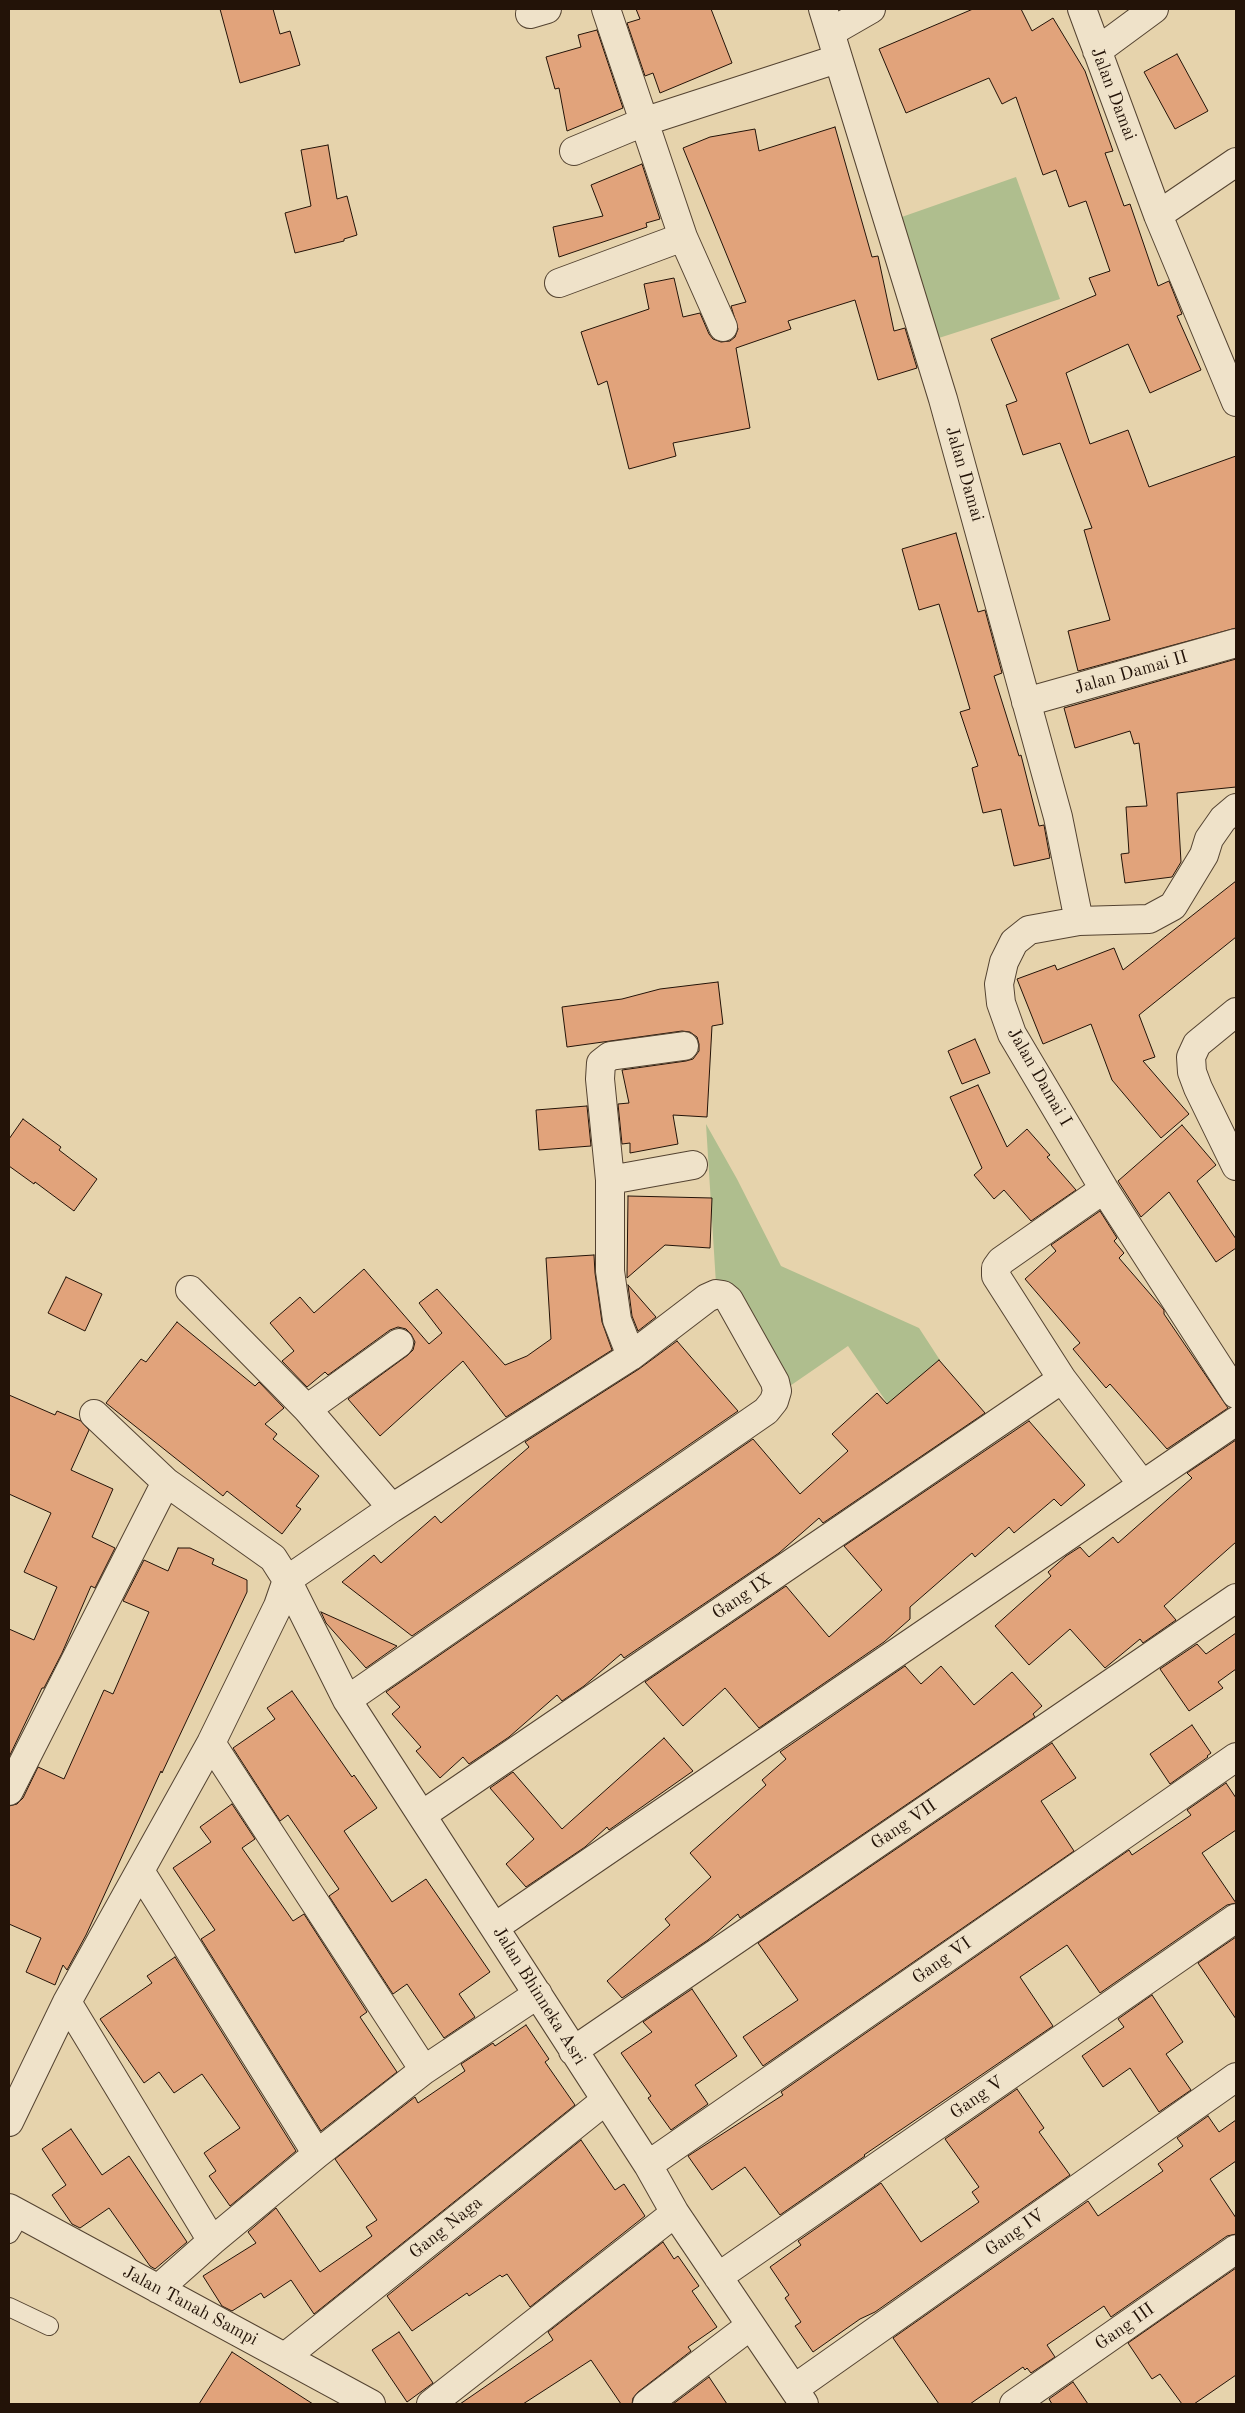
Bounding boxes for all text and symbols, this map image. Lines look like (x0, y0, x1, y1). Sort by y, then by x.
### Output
street label: Jalan Damai (1085, 44, 1141, 144)
street label: Jalan Damai (940, 424, 988, 524)
street label: Jalan Damai II (1072, 646, 1190, 700)
street label: Jalan Damai I (1002, 1024, 1076, 1130)
street label: Gang IX (708, 1569, 776, 1625)
street label: Gang VII (867, 1795, 941, 1855)
street label: Jalan Bhinneka Asri (488, 1923, 590, 2069)
street label: Gang VI (908, 1933, 976, 1989)
street label: Gang V (946, 2072, 1008, 2124)
street label: Gang Naga (405, 2192, 487, 2264)
street label: Gang IV (981, 2205, 1049, 2261)
street label: Jalan Tanah Sampi (119, 2261, 261, 2351)
street label: Gang III (1091, 2299, 1159, 2355)

